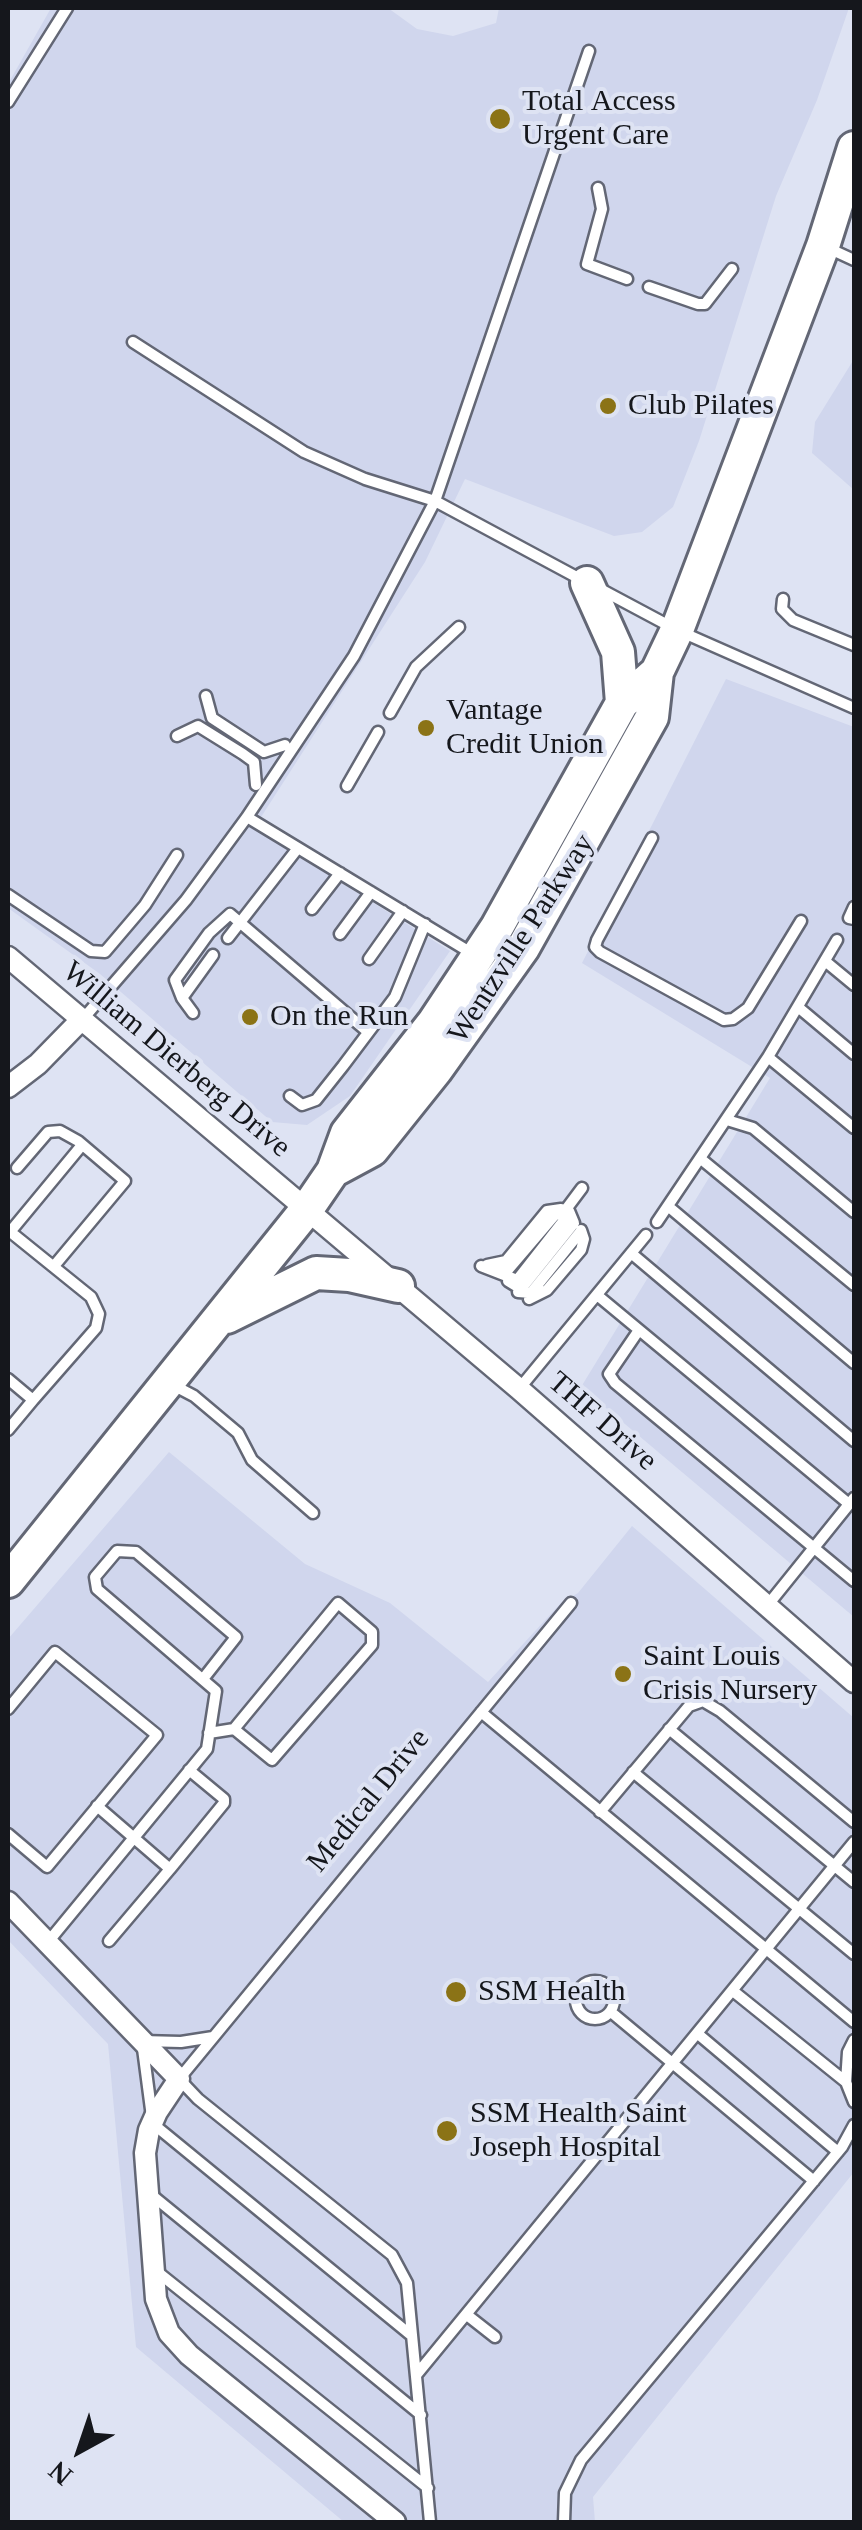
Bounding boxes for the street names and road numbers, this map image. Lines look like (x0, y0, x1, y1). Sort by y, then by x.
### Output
street label: Wentzville Parkway (441, 828, 603, 1050)
street label: William Dierberg Drive (55, 954, 297, 1166)
street label: THF Drive (540, 1365, 664, 1479)
street label: Medical Drive (300, 1722, 438, 1880)

